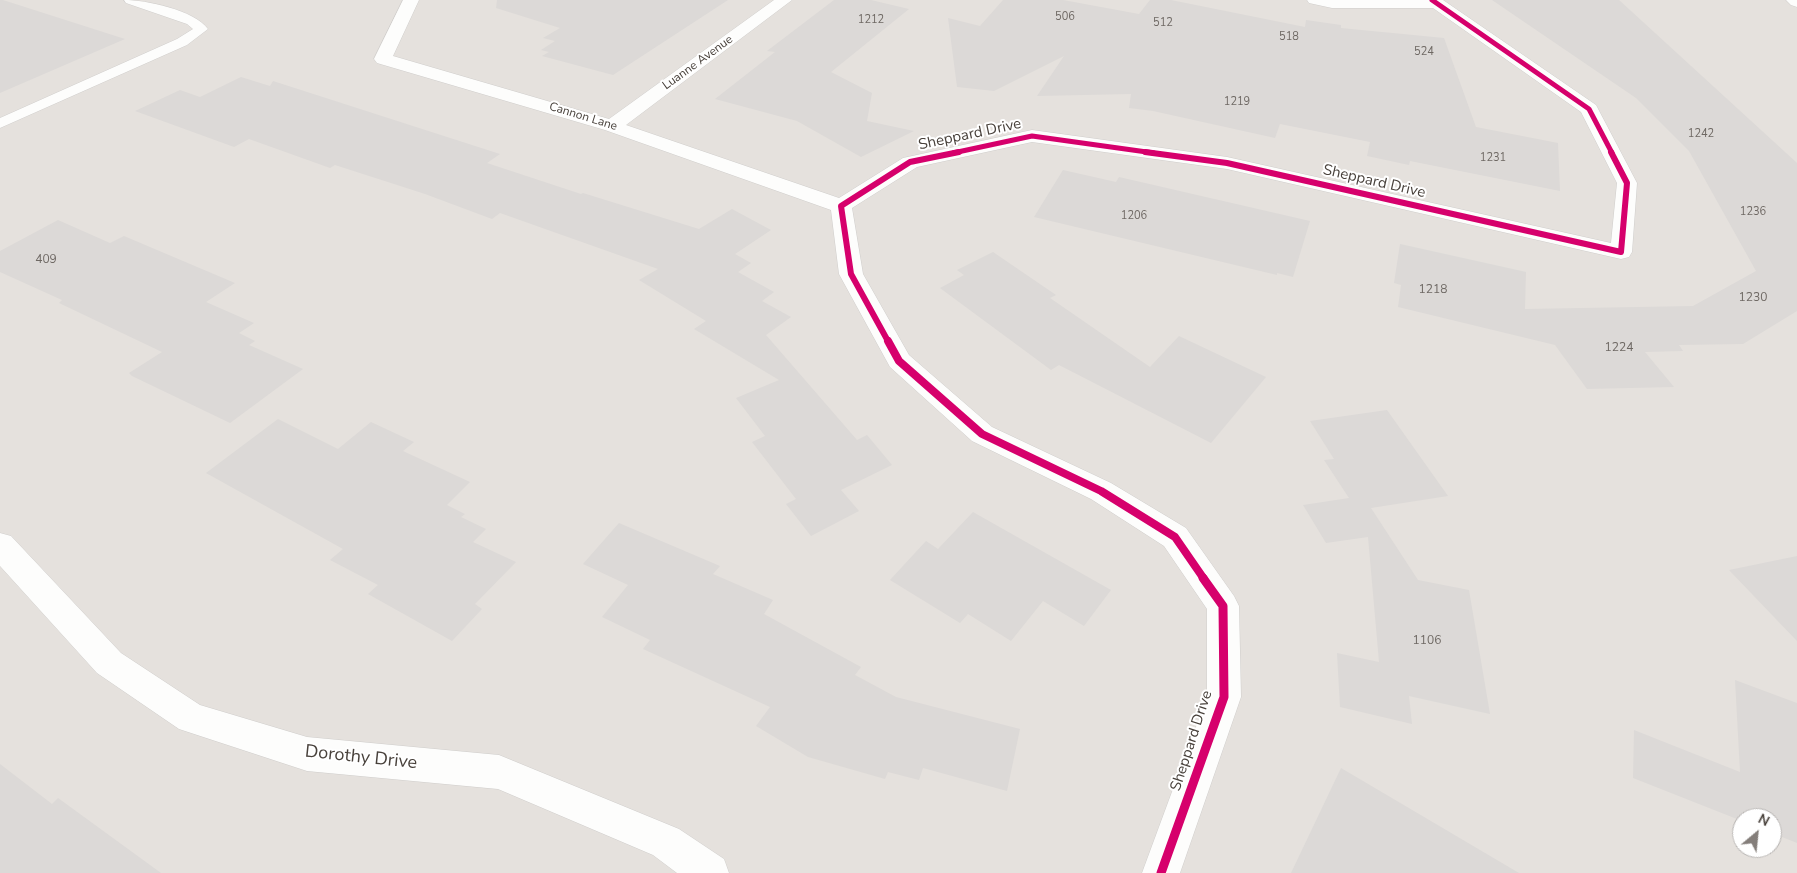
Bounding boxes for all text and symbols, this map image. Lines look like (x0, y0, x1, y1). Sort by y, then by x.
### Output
house number: 506 (1055, 10, 1075, 24)
house number: 1212 (858, 13, 884, 27)
house number: 512 (1153, 16, 1173, 30)
house number: 518 (1279, 30, 1299, 44)
street label: Luanne Avenue (660, 33, 736, 93)
house number: 524 (1414, 45, 1434, 59)
house number: 1219 (1224, 95, 1250, 109)
street label: Cannon Lane (547, 100, 619, 134)
street label: Sheppard Drive (917, 115, 1023, 155)
house number: 1242 (1688, 127, 1714, 141)
house number: 1231 (1480, 151, 1506, 165)
street label: Sheppard Drive (1321, 161, 1427, 203)
house number: 1236 (1740, 205, 1766, 219)
house number: 1206 (1121, 209, 1147, 223)
house number: 409 (35, 253, 57, 267)
house number: 1218 (1419, 283, 1447, 297)
house number: 1230 (1739, 291, 1767, 305)
house number: 1224 (1605, 341, 1633, 355)
house number: 1106 (1413, 634, 1441, 648)
street label: Sheppard Drive (1167, 688, 1217, 794)
street label: Dorothy Drive (304, 741, 418, 775)
north arrow (1732, 808, 1782, 858)
text: N (1755, 809, 1773, 831)

